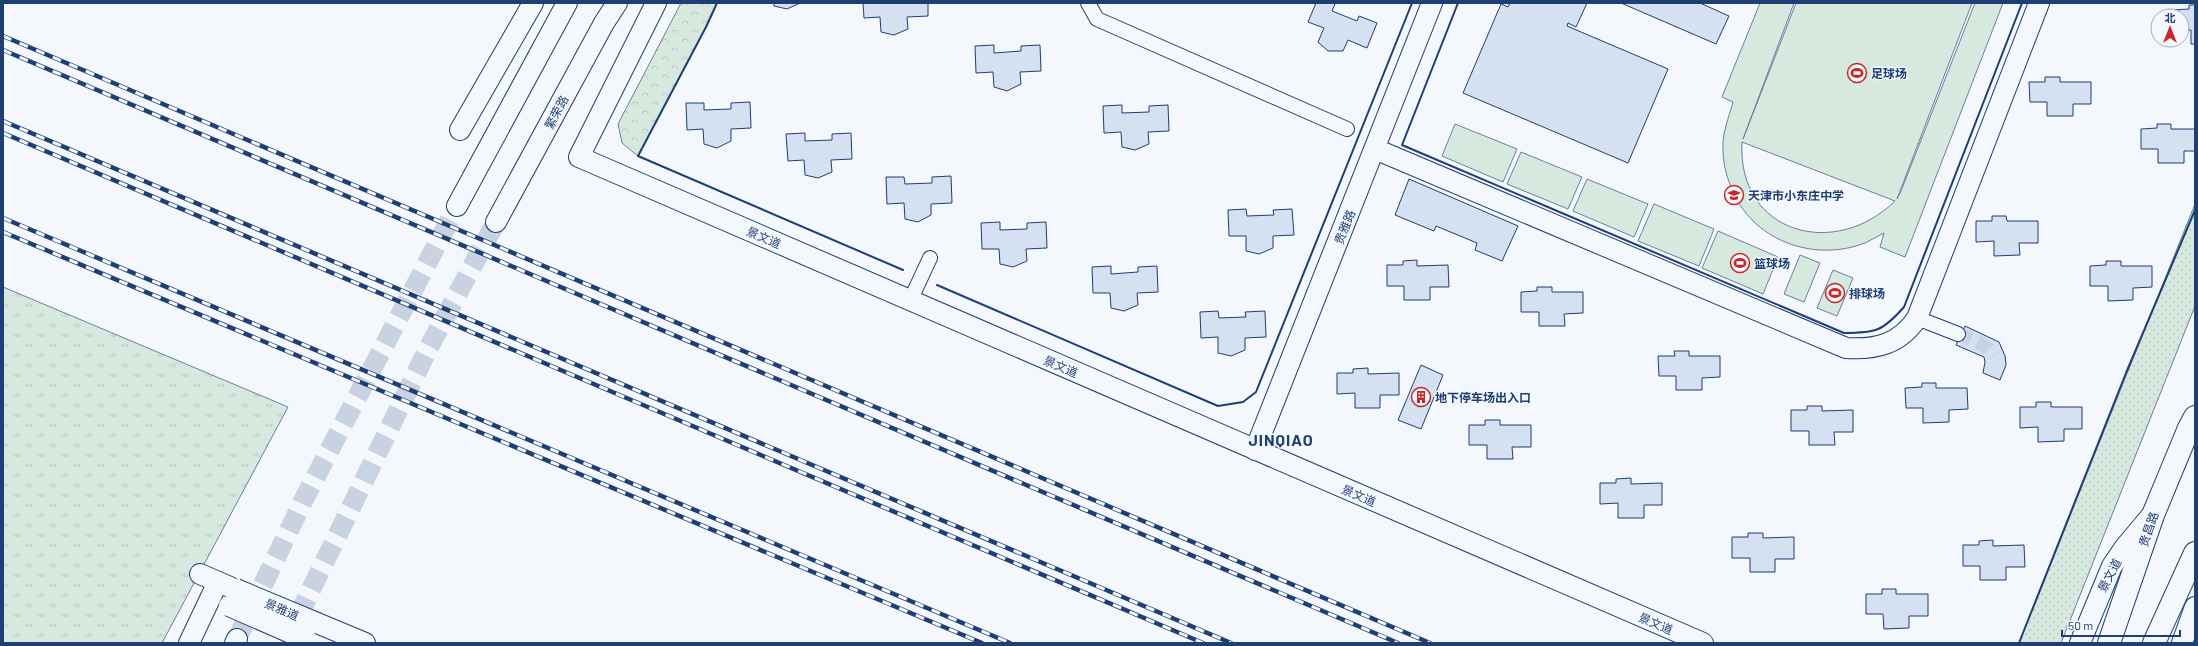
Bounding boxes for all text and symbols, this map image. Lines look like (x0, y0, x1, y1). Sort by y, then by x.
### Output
north arrow (2150, 8, 2190, 48)
text: 北 (2165, 11, 2176, 24)
sports icon: 足球场 (1846, 62, 1868, 84)
place label: 足球场 (1871, 66, 1907, 80)
street label: 繁荣路 (541, 93, 571, 131)
school or university icon: 天津市小东庄中学 (1723, 184, 1745, 206)
place label: 天津市小东庄中学 (1748, 188, 1844, 202)
street label: 贵雅路 (1331, 208, 1357, 246)
street label: 景文道 (745, 224, 783, 250)
sports icon: 篮球场 (1729, 252, 1751, 274)
place label: 篮球场 (1754, 256, 1790, 270)
sports icon: 排球场 (1824, 282, 1846, 304)
place label: 排球场 (1849, 286, 1885, 300)
street label: 景文道 (1042, 353, 1080, 379)
building icon: 地下停车场出入口 (1410, 386, 1432, 408)
place label: 地下停车场出入口 (1435, 390, 1531, 404)
district label: JINQIAO (1248, 430, 1314, 449)
street label: 景文道 (1340, 482, 1378, 508)
street label: 贵昌路 (2136, 510, 2160, 548)
street label: 景文道 (2094, 556, 2124, 594)
street label: 景雅道 (263, 596, 301, 622)
street label: 景文道 (1637, 610, 1675, 636)
scale bar (2062, 612, 2180, 638)
text: 50 m (2068, 618, 2093, 632)

